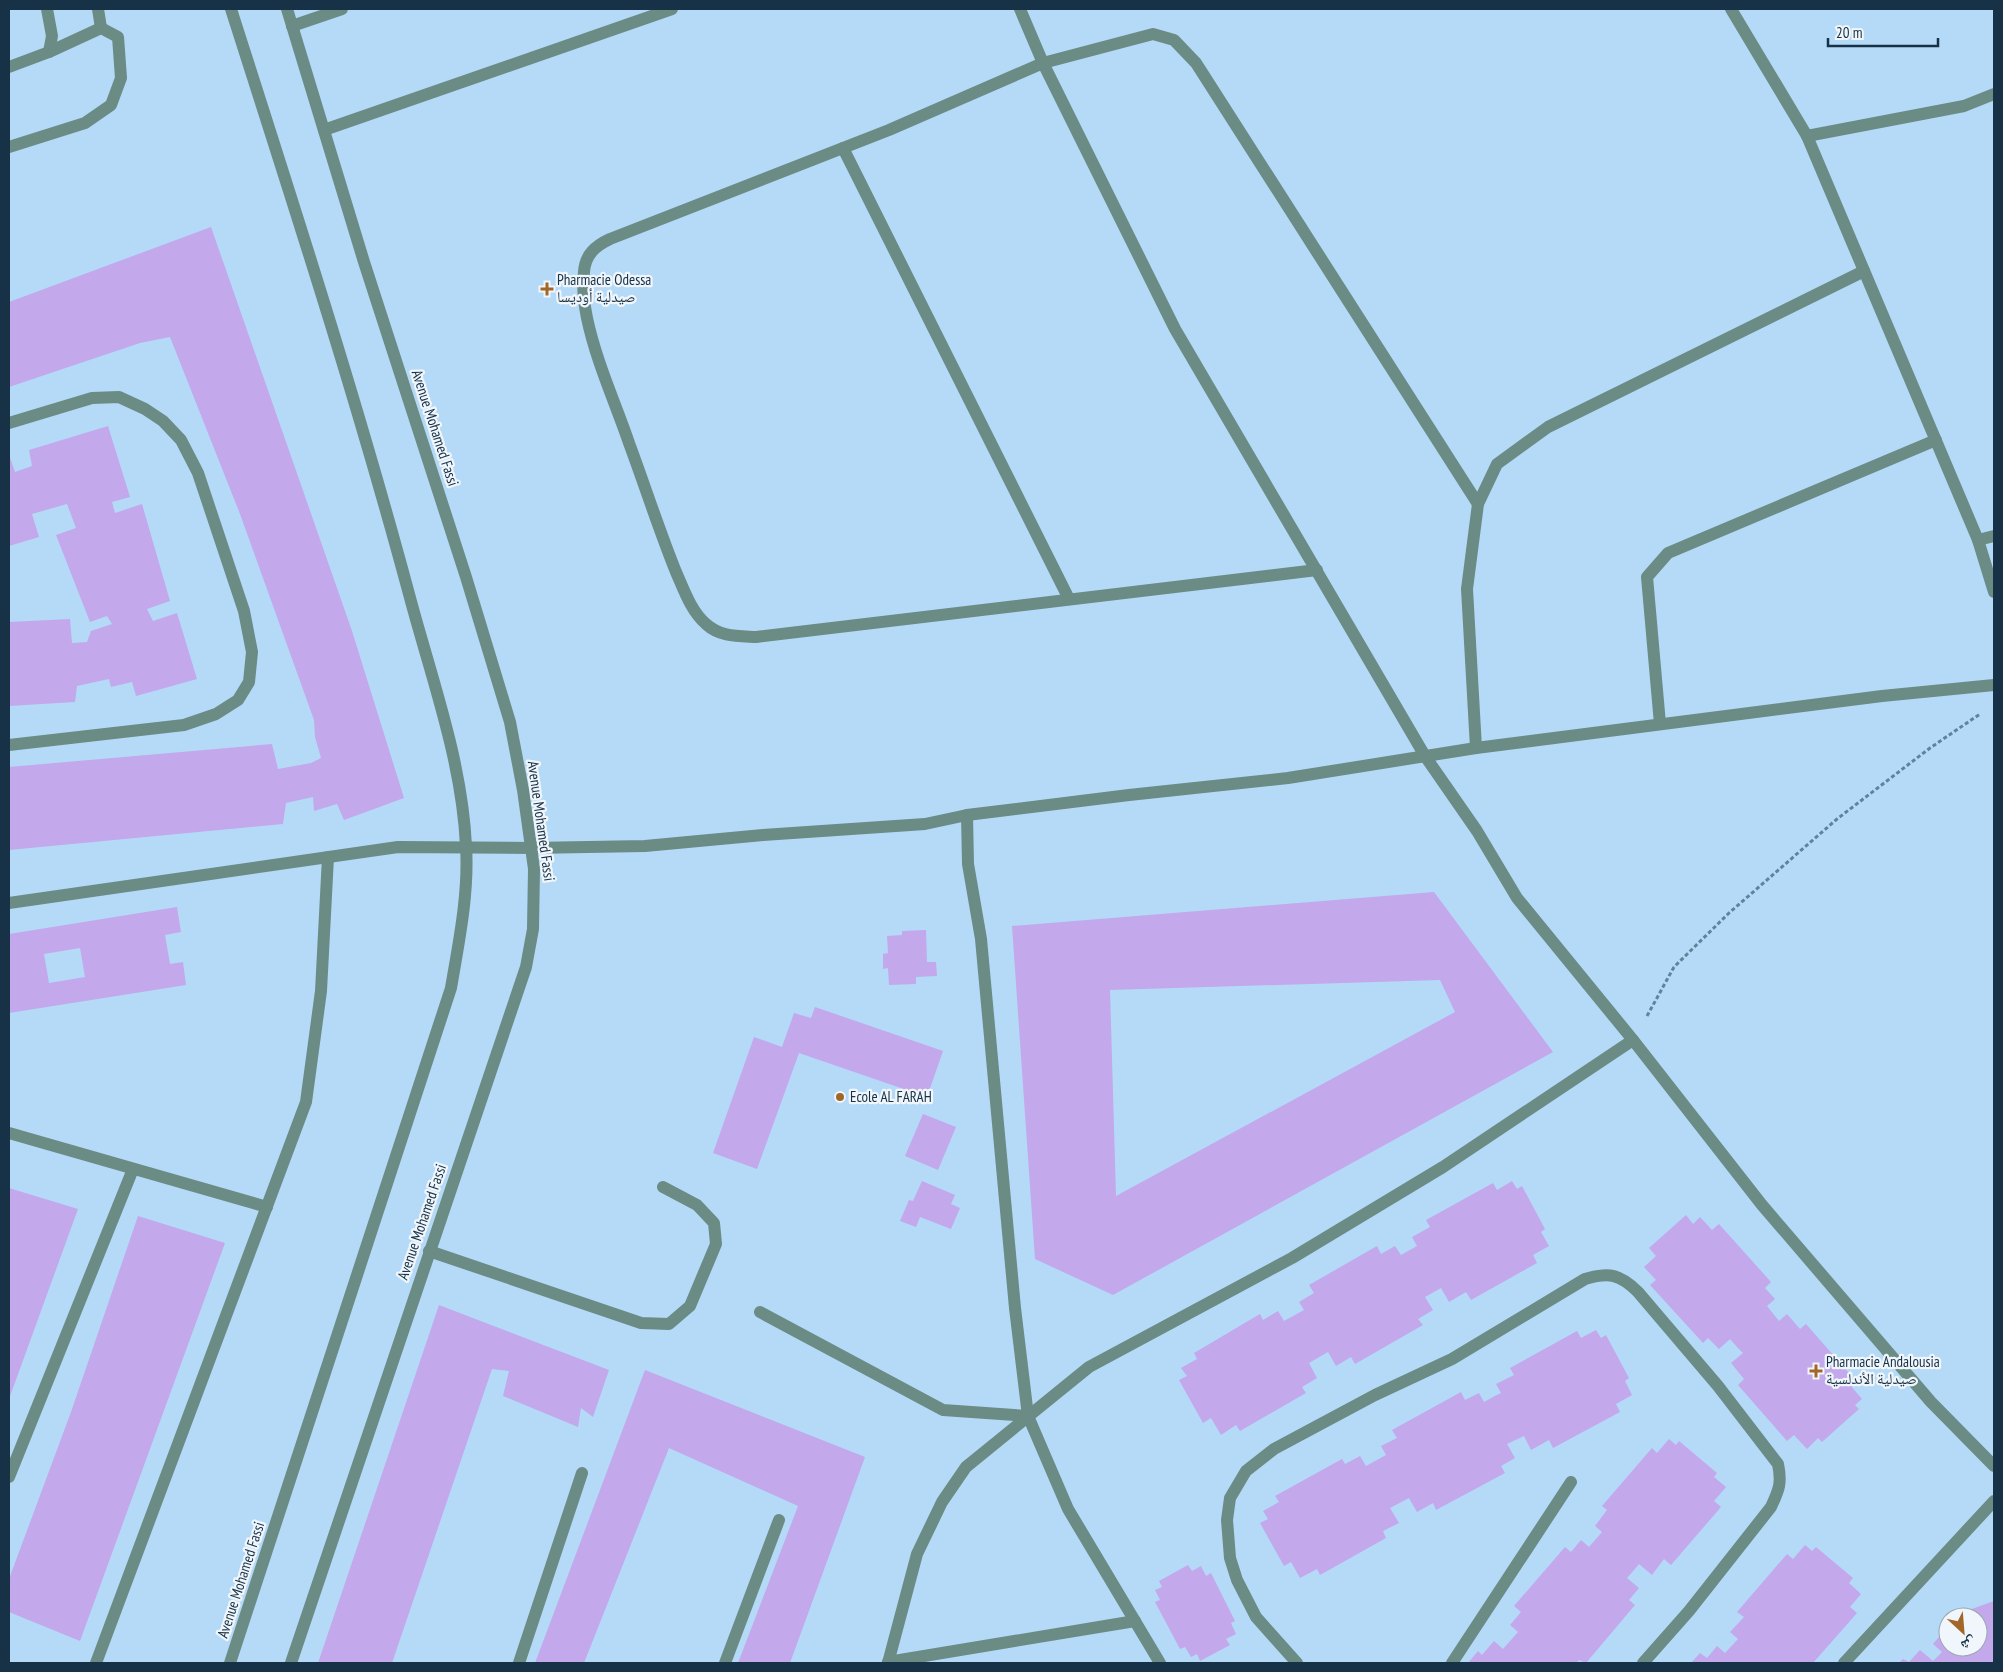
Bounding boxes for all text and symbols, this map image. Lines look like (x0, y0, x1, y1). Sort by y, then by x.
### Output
scale bar (1828, 15, 1938, 47)
text: 20 m (1836, 23, 1862, 42)
place label: Pharmacie Odessa صيدلية أوديسا (557, 270, 651, 306)
marker: Pharmacie Odessa صيدلية أوديسا (541, 283, 553, 295)
street label: Avenue Mohamed Fassi (408, 367, 463, 488)
street label: Avenue Mohamed Fassi (524, 760, 559, 882)
place label: Ecole AL FARAH (850, 1087, 932, 1106)
marker: Ecole AL FARAH (834, 1091, 846, 1103)
street label: Avenue Mohamed Fassi (393, 1162, 450, 1282)
place label: Pharmacie Andalousia صيدلية الأندلسية (1826, 1352, 1940, 1388)
marker: Pharmacie Andalousia صيدلية الأندلسية (1810, 1365, 1822, 1377)
street label: Avenue Mohamed Fassi (213, 1519, 268, 1640)
north arrow (1938, 1607, 1988, 1657)
text: ش (1958, 1632, 1979, 1655)

